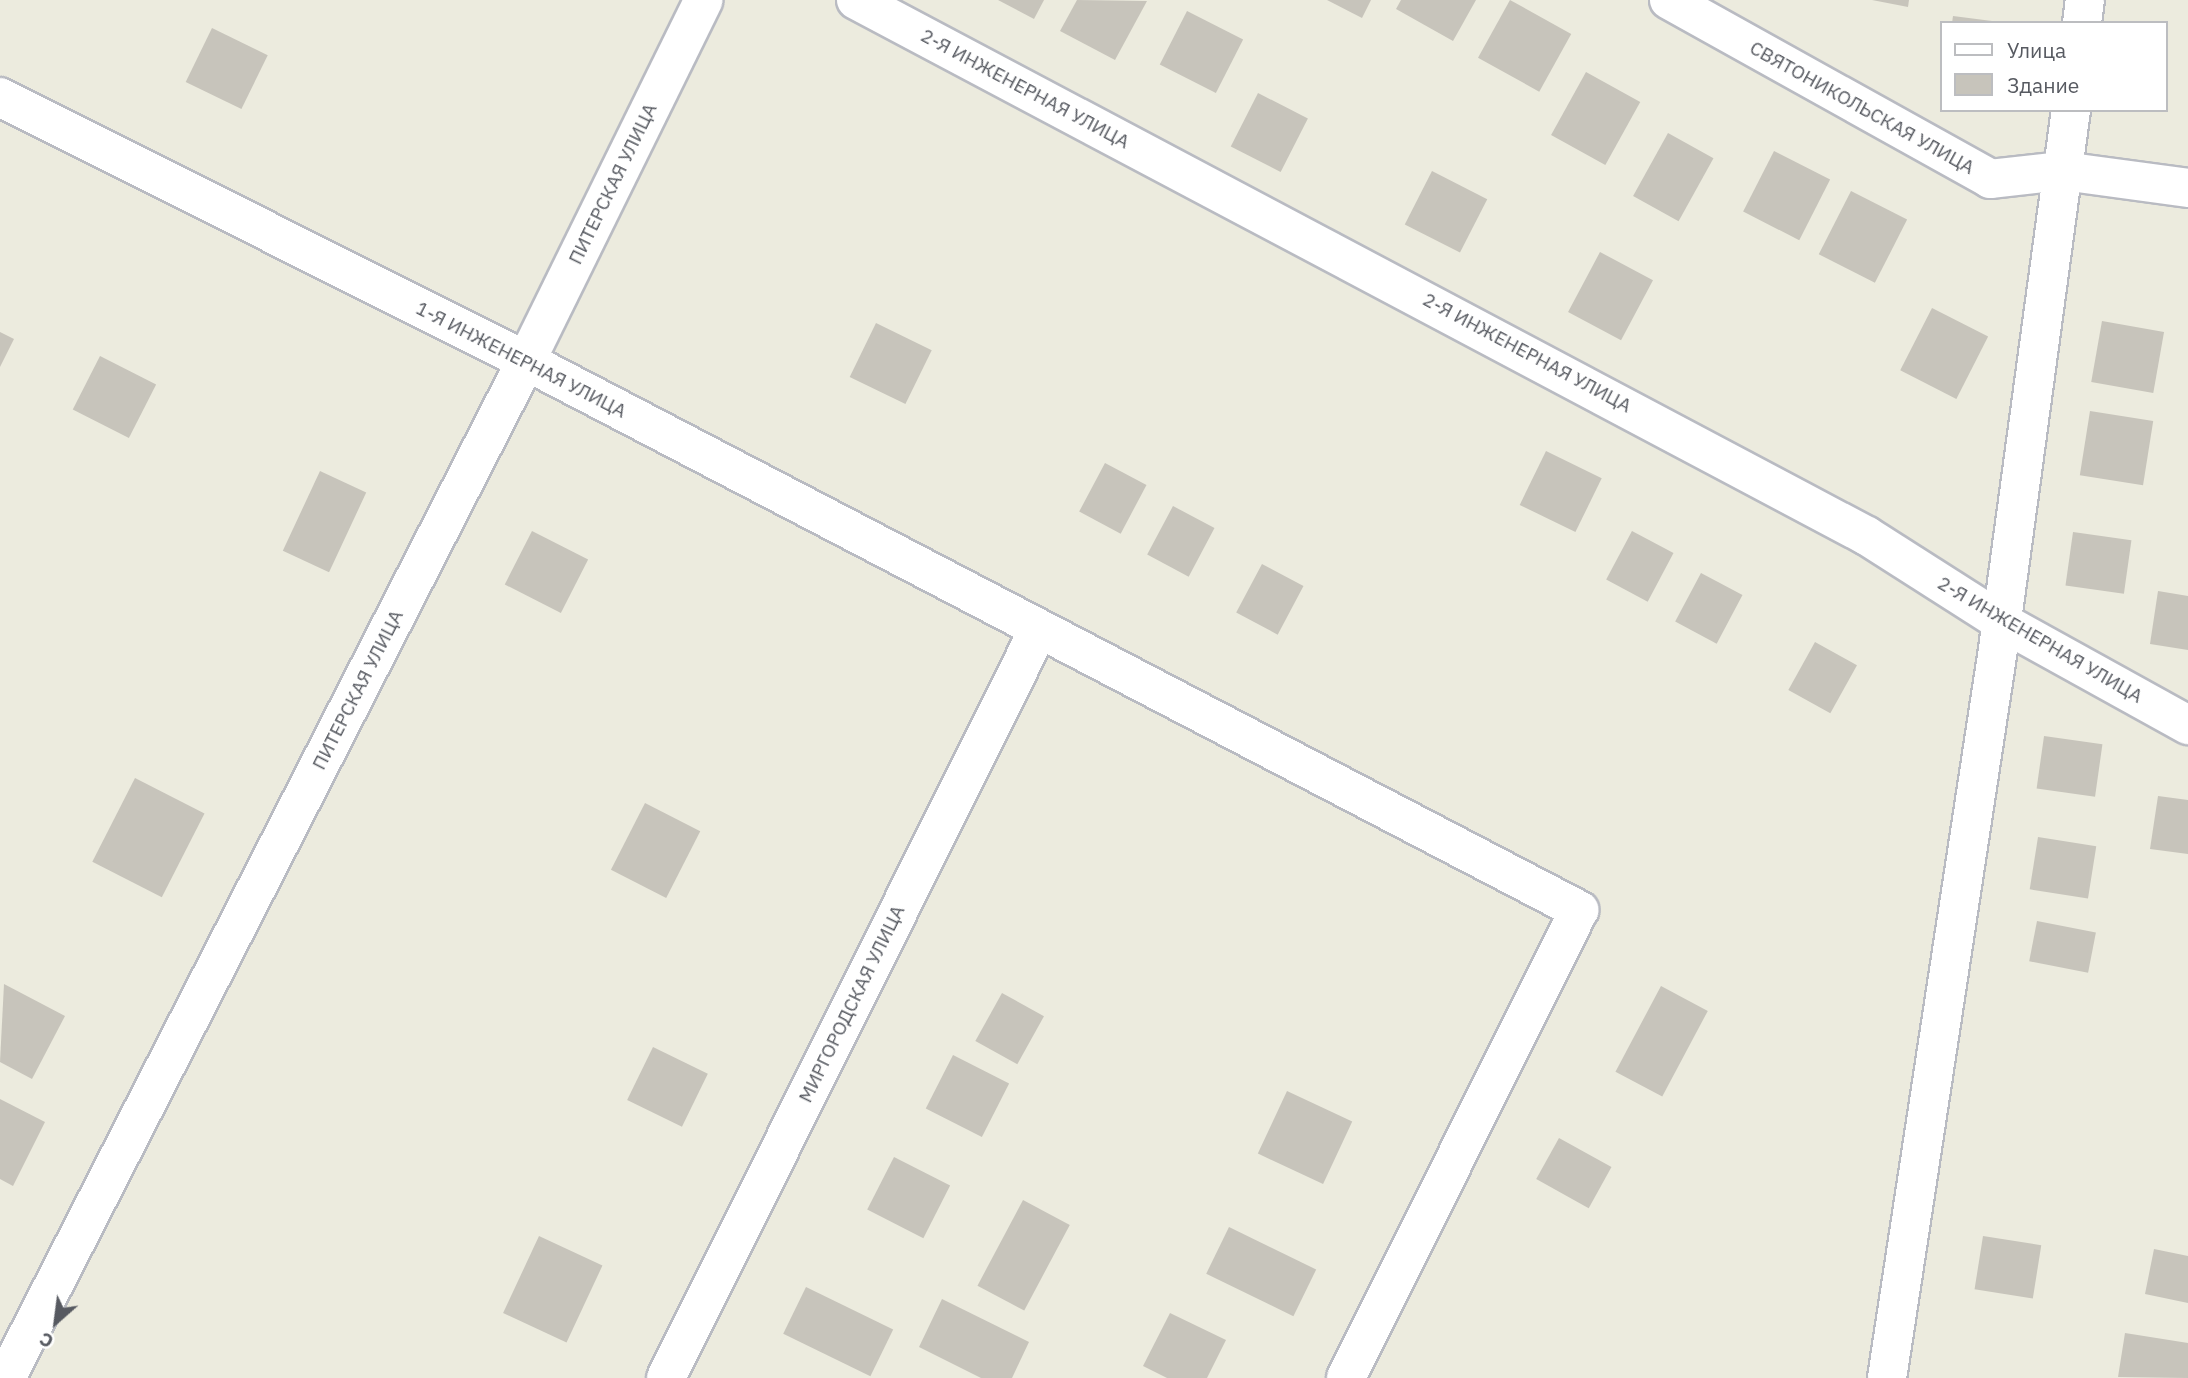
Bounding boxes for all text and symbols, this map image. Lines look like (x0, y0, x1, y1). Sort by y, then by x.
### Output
legend (1940, 21, 2167, 112)
street label: 2-Я ИНЖЕНЕРНАЯ УЛИЦА (917, 24, 1133, 154)
text: Улица (2007, 36, 2066, 64)
street label: СВЯТОНИКОЛЬСКАЯ УЛИЦА (1746, 37, 1978, 179)
text: Здание (2007, 71, 2079, 99)
street label: ПИТЕРСКАЯ УЛИЦА (564, 100, 662, 268)
street label: 2-Я ИНЖЕНЕРНАЯ УЛИЦА (1419, 288, 1635, 418)
street label: 1-Я ИНЖЕНЕРНАЯ УЛИЦА (412, 297, 630, 423)
street label: 2-Я ИНЖЕНЕРНАЯ УЛИЦА (1933, 572, 2147, 708)
street label: ПИТЕРСКАЯ УЛИЦА (308, 606, 408, 774)
street label: МИРГОРОДСКАЯ УЛИЦА (794, 902, 910, 1106)
north arrow (21, 1287, 91, 1357)
text: С (35, 1327, 57, 1354)

